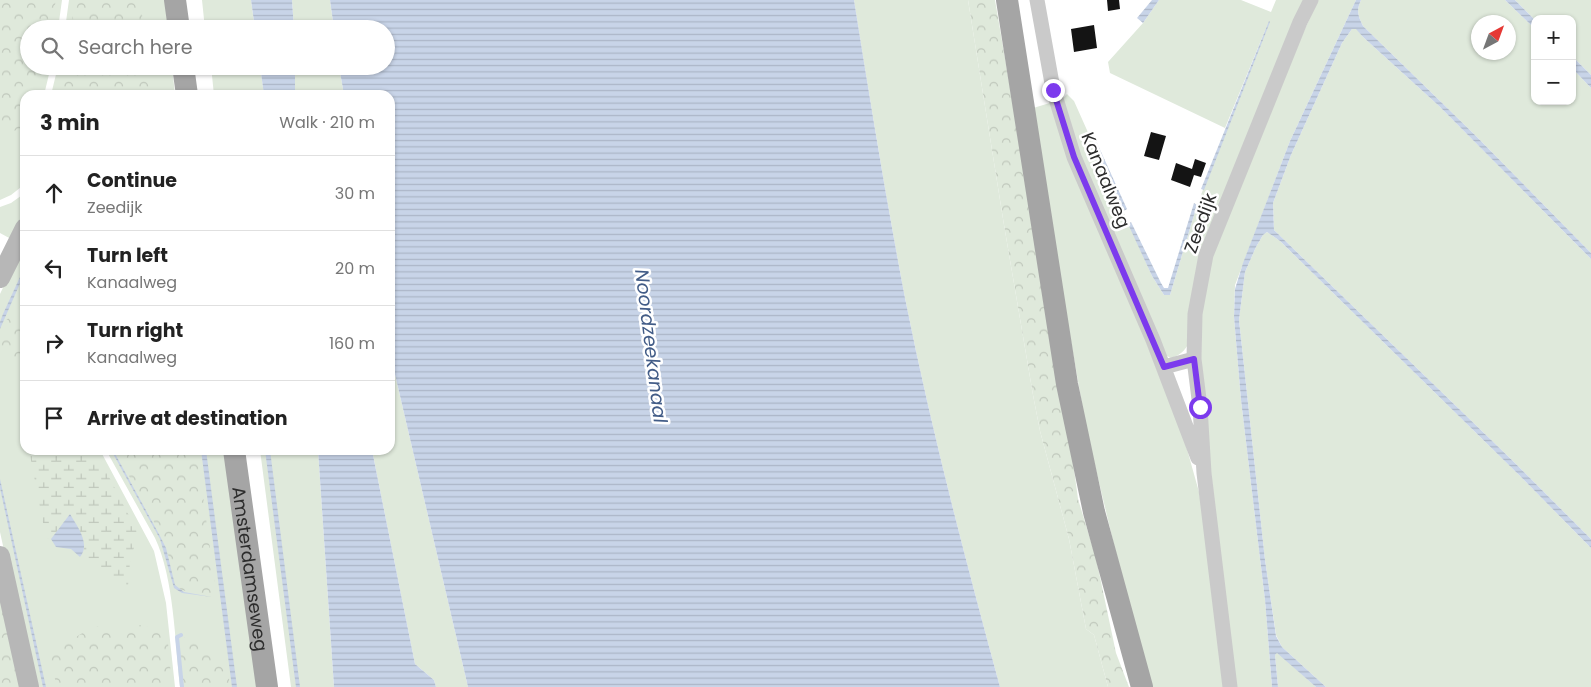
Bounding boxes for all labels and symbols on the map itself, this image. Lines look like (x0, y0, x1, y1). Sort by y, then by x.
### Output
north arrow (1471, 15, 1516, 60)
route end (1042, 79, 1065, 102)
street label: Kanaalweg (1075, 128, 1137, 232)
street label: Zeedijk (1178, 189, 1223, 257)
water label: Noordzeekanaal (628, 267, 674, 425)
route start (1189, 396, 1212, 419)
street label: Amsterdamseweg (227, 485, 274, 653)

